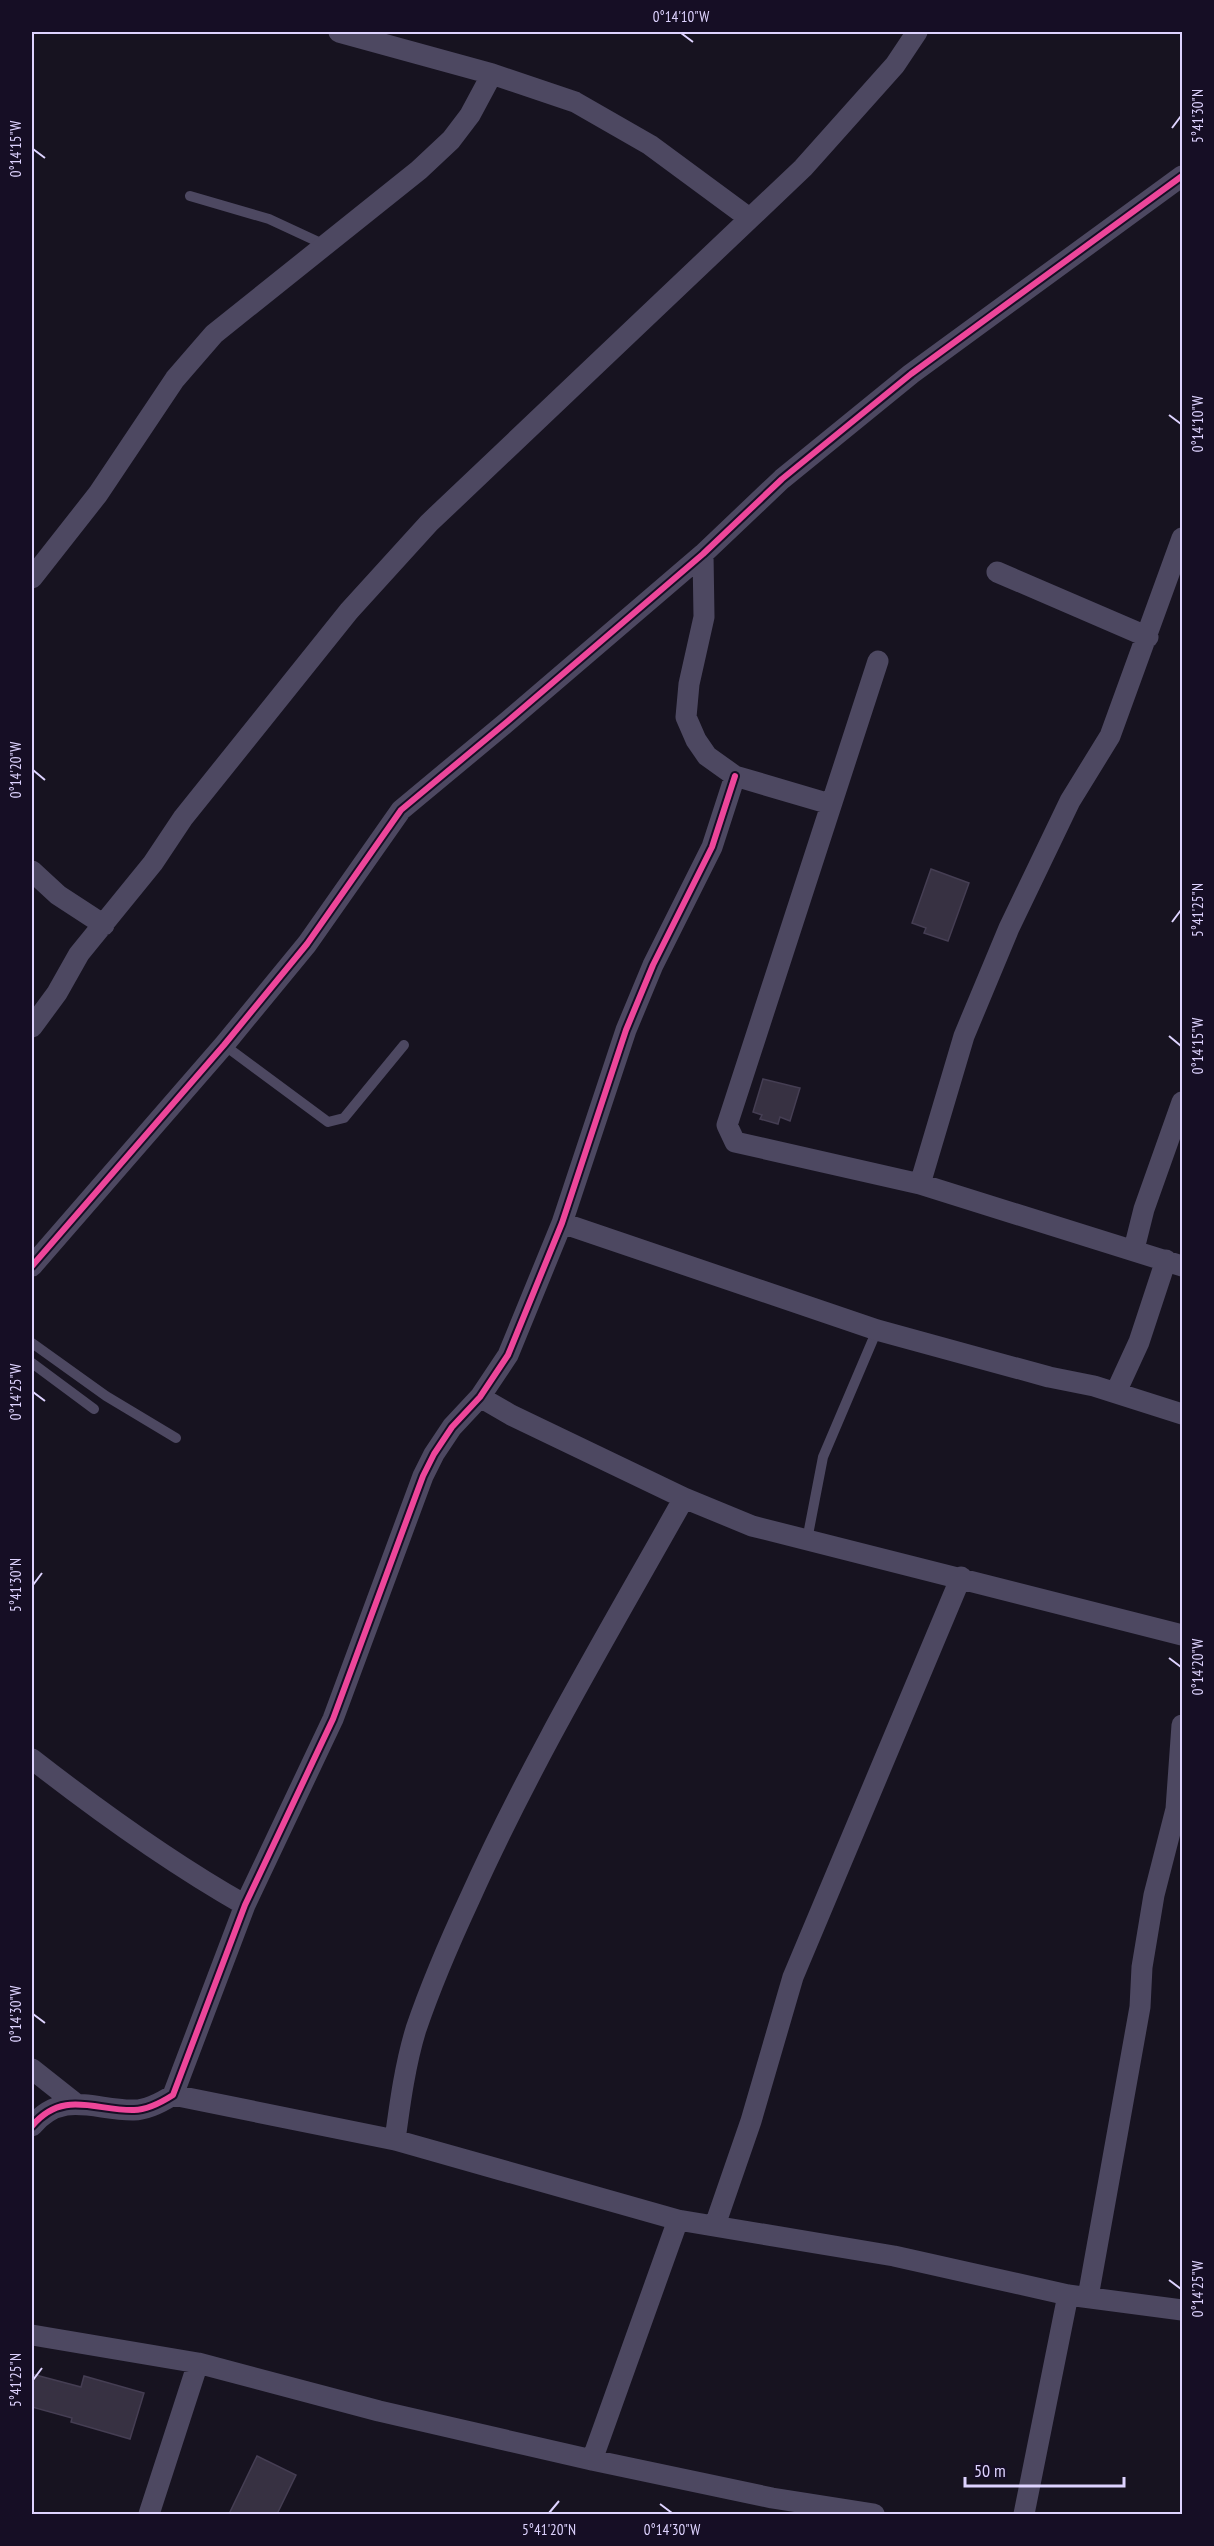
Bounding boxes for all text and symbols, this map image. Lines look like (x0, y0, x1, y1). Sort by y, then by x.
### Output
text: 0°14'10"W (653, 7, 709, 26)
text: 5°41'30"N (1188, 89, 1207, 143)
text: 0°14'15"W (6, 121, 25, 177)
text: 0°14'10"W (1188, 396, 1207, 452)
text: 0°14'20"W (6, 742, 25, 798)
text: 5°41'25"N (1188, 883, 1207, 937)
text: 0°14'15"W (1188, 1018, 1207, 1074)
text: 0°14'25"W (6, 1364, 25, 1420)
text: 5°41'30"N (6, 1558, 25, 1612)
text: 0°14'20"W (1188, 1639, 1207, 1695)
text: 0°14'30"W (6, 1986, 25, 2042)
text: 0°14'25"W (1188, 2261, 1207, 2317)
text: 5°41'25"N (6, 2353, 25, 2407)
scale bar (965, 2450, 1124, 2488)
text: 50 m (974, 2459, 1006, 2482)
text: 5°41'20"N (522, 2520, 576, 2539)
text: 0°14'30"W (644, 2520, 700, 2539)

